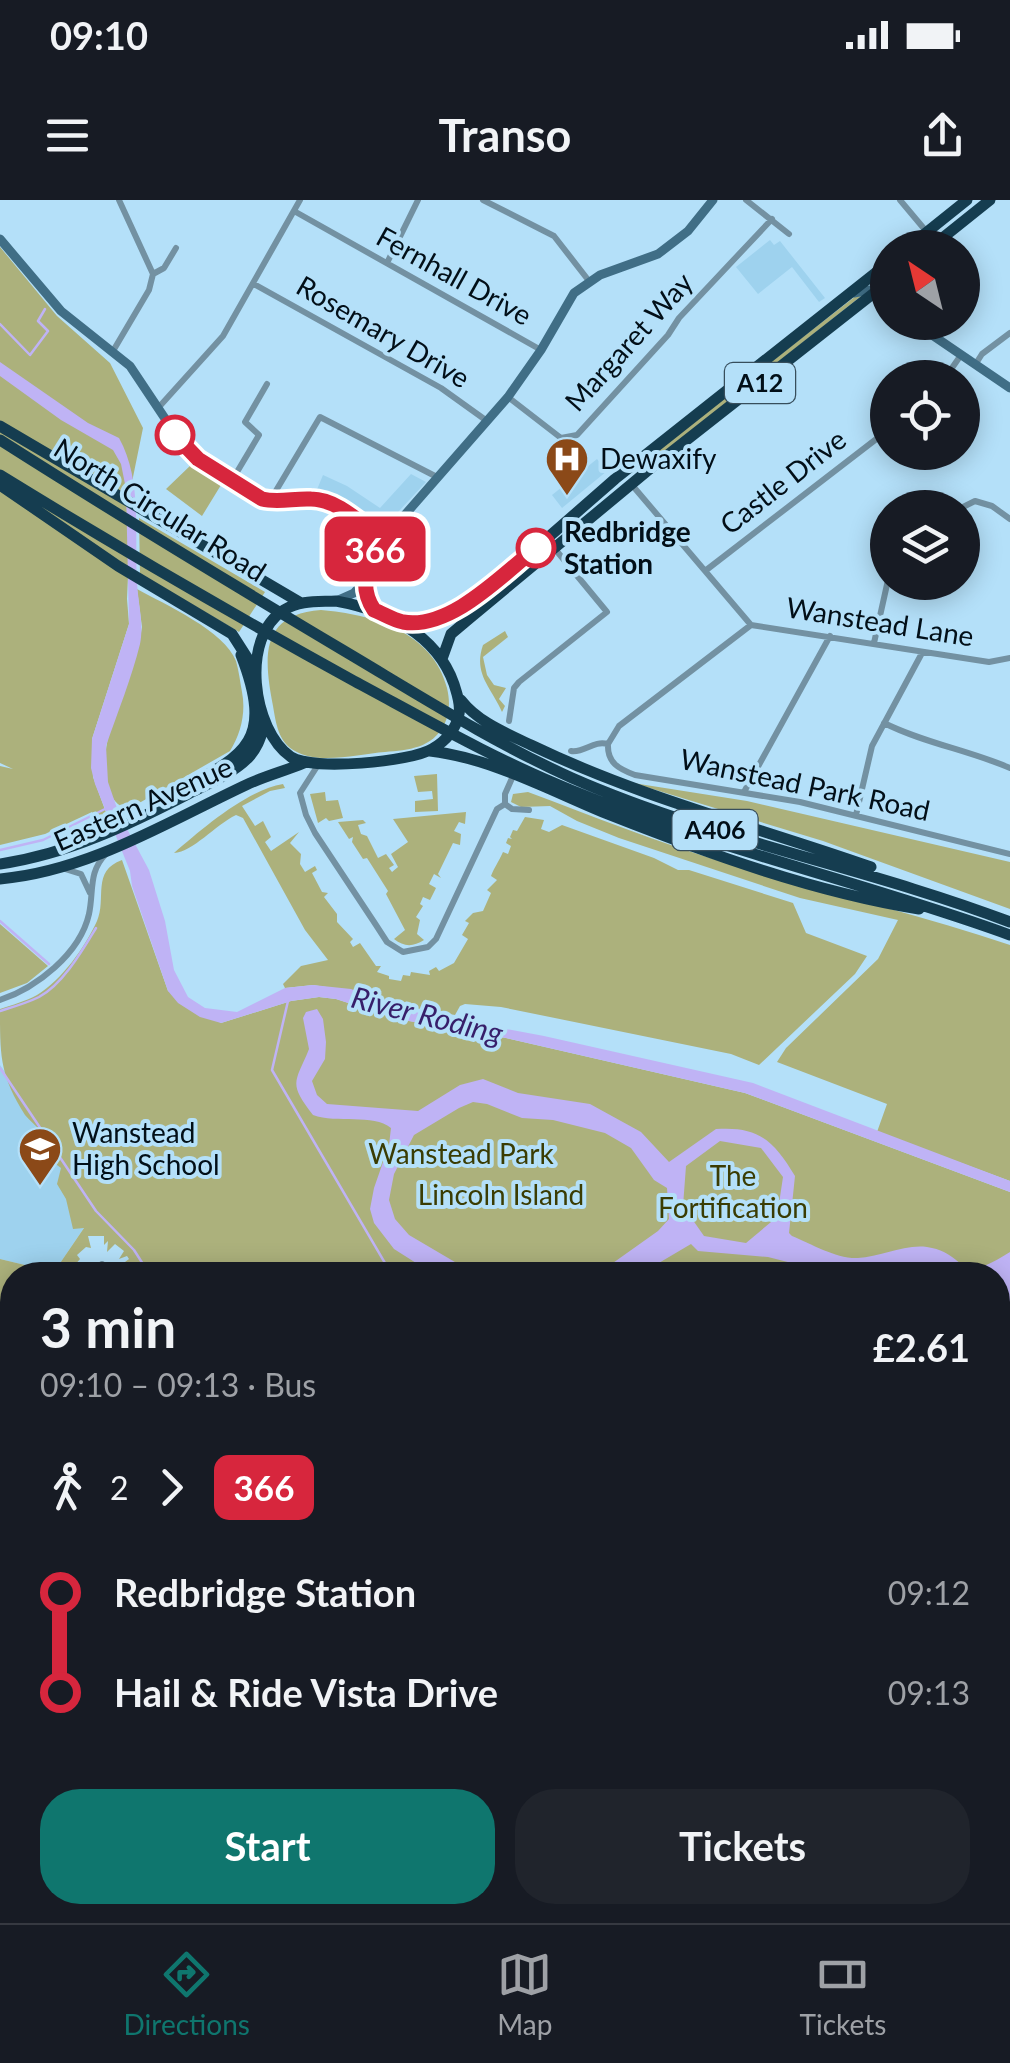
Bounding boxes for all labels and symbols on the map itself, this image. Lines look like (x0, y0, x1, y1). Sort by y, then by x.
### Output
street label: Fernhall Drive (371, 219, 538, 332)
north arrow (870, 230, 980, 340)
street label: Margaret Way (557, 265, 700, 418)
street label: Rosemary Drive (291, 268, 476, 394)
road number: A12 (725, 363, 795, 403)
unlabelled marker (156, 416, 194, 454)
street label: Castle Drive (713, 422, 852, 541)
street label: North Circular Road (48, 430, 273, 588)
hospital icon: Dewaxify (544, 436, 590, 497)
place label: Dewaxify (600, 441, 717, 475)
place label: Redbridge Station (564, 514, 691, 580)
line badge: 366 (318, 516, 432, 582)
marker: Redbridge Station (517, 529, 555, 567)
street label: Wanstead Lane (784, 589, 976, 653)
street label: Wanstead Park Road (677, 741, 933, 827)
street label: Eastern Avenue (48, 749, 237, 858)
road number: A406 (672, 810, 758, 850)
water label: River Roding (348, 978, 507, 1050)
place label: Wanstead High School (72, 1115, 220, 1181)
school or university icon: Wanstead High School (17, 1126, 63, 1187)
park label: Wanstead Park (368, 1136, 554, 1170)
park label: The Fortification (658, 1158, 808, 1224)
park label: Lincoln Island (418, 1177, 584, 1211)

